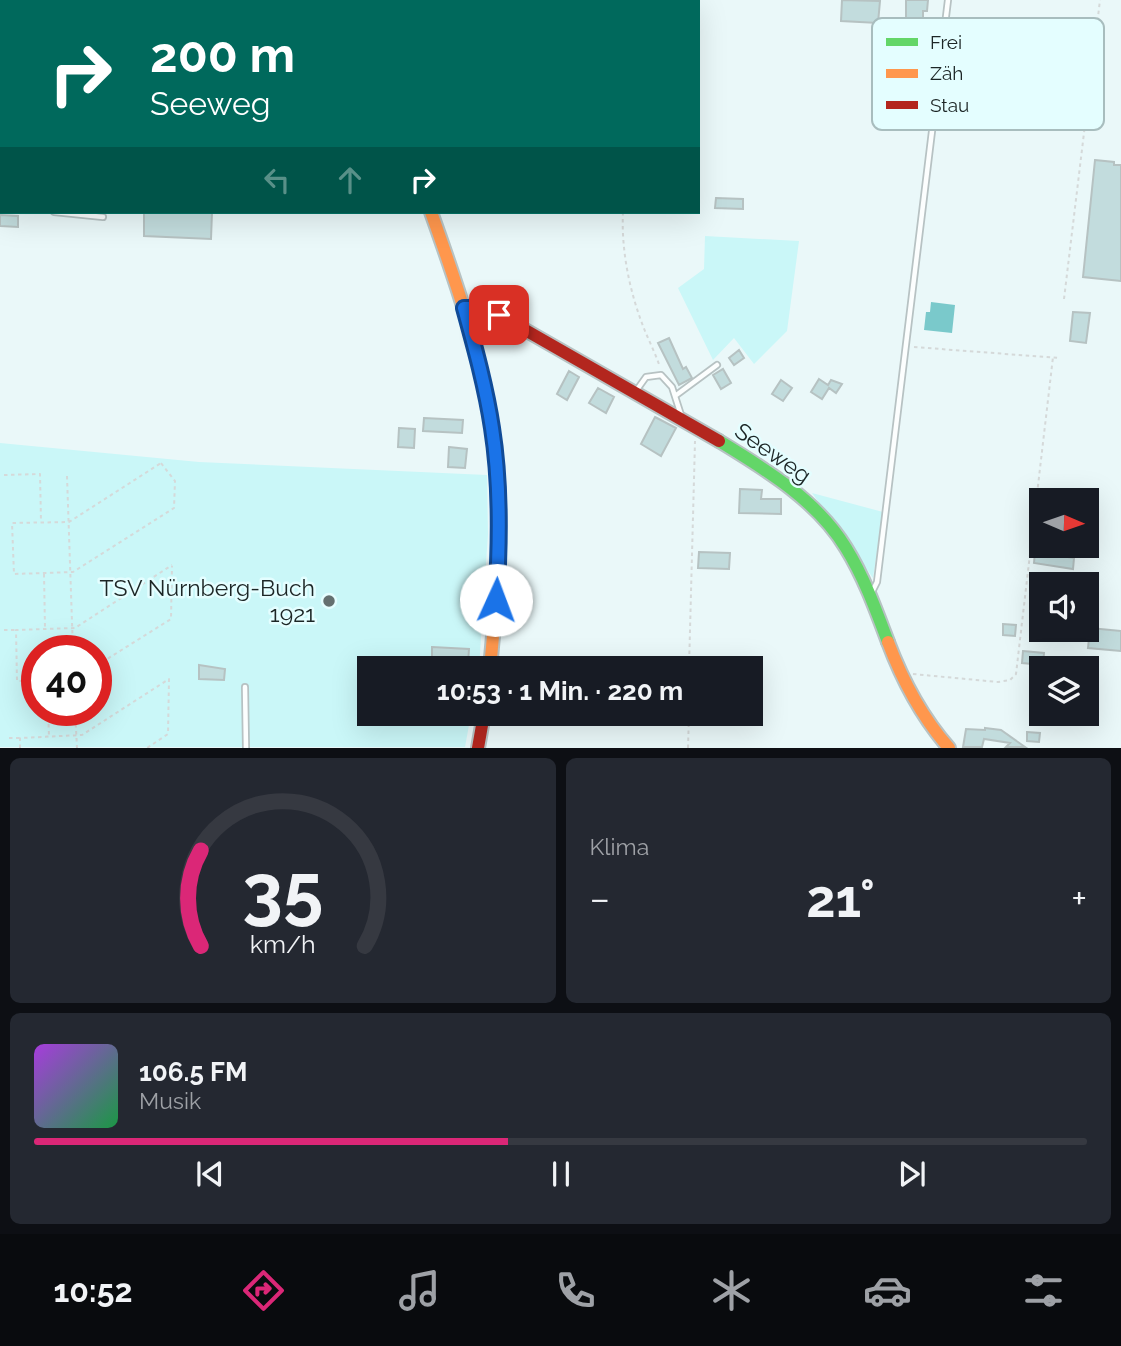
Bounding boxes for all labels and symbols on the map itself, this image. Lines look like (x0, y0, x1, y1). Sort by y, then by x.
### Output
legend (872, 18, 1104, 130)
text: Frei (930, 31, 962, 53)
text: Zäh (930, 62, 963, 84)
text: Stau (930, 94, 969, 116)
pin (469, 285, 529, 345)
street label: Seeweg (730, 417, 817, 488)
north arrow (1029, 488, 1099, 558)
position arrow (459, 563, 533, 637)
place label: TSV Nürnberg-Buch 1921 (99, 574, 315, 627)
marker: TSV Nürnberg-Buch 1921 (321, 593, 337, 609)
speed limit sign: 40 (21, 635, 112, 726)

